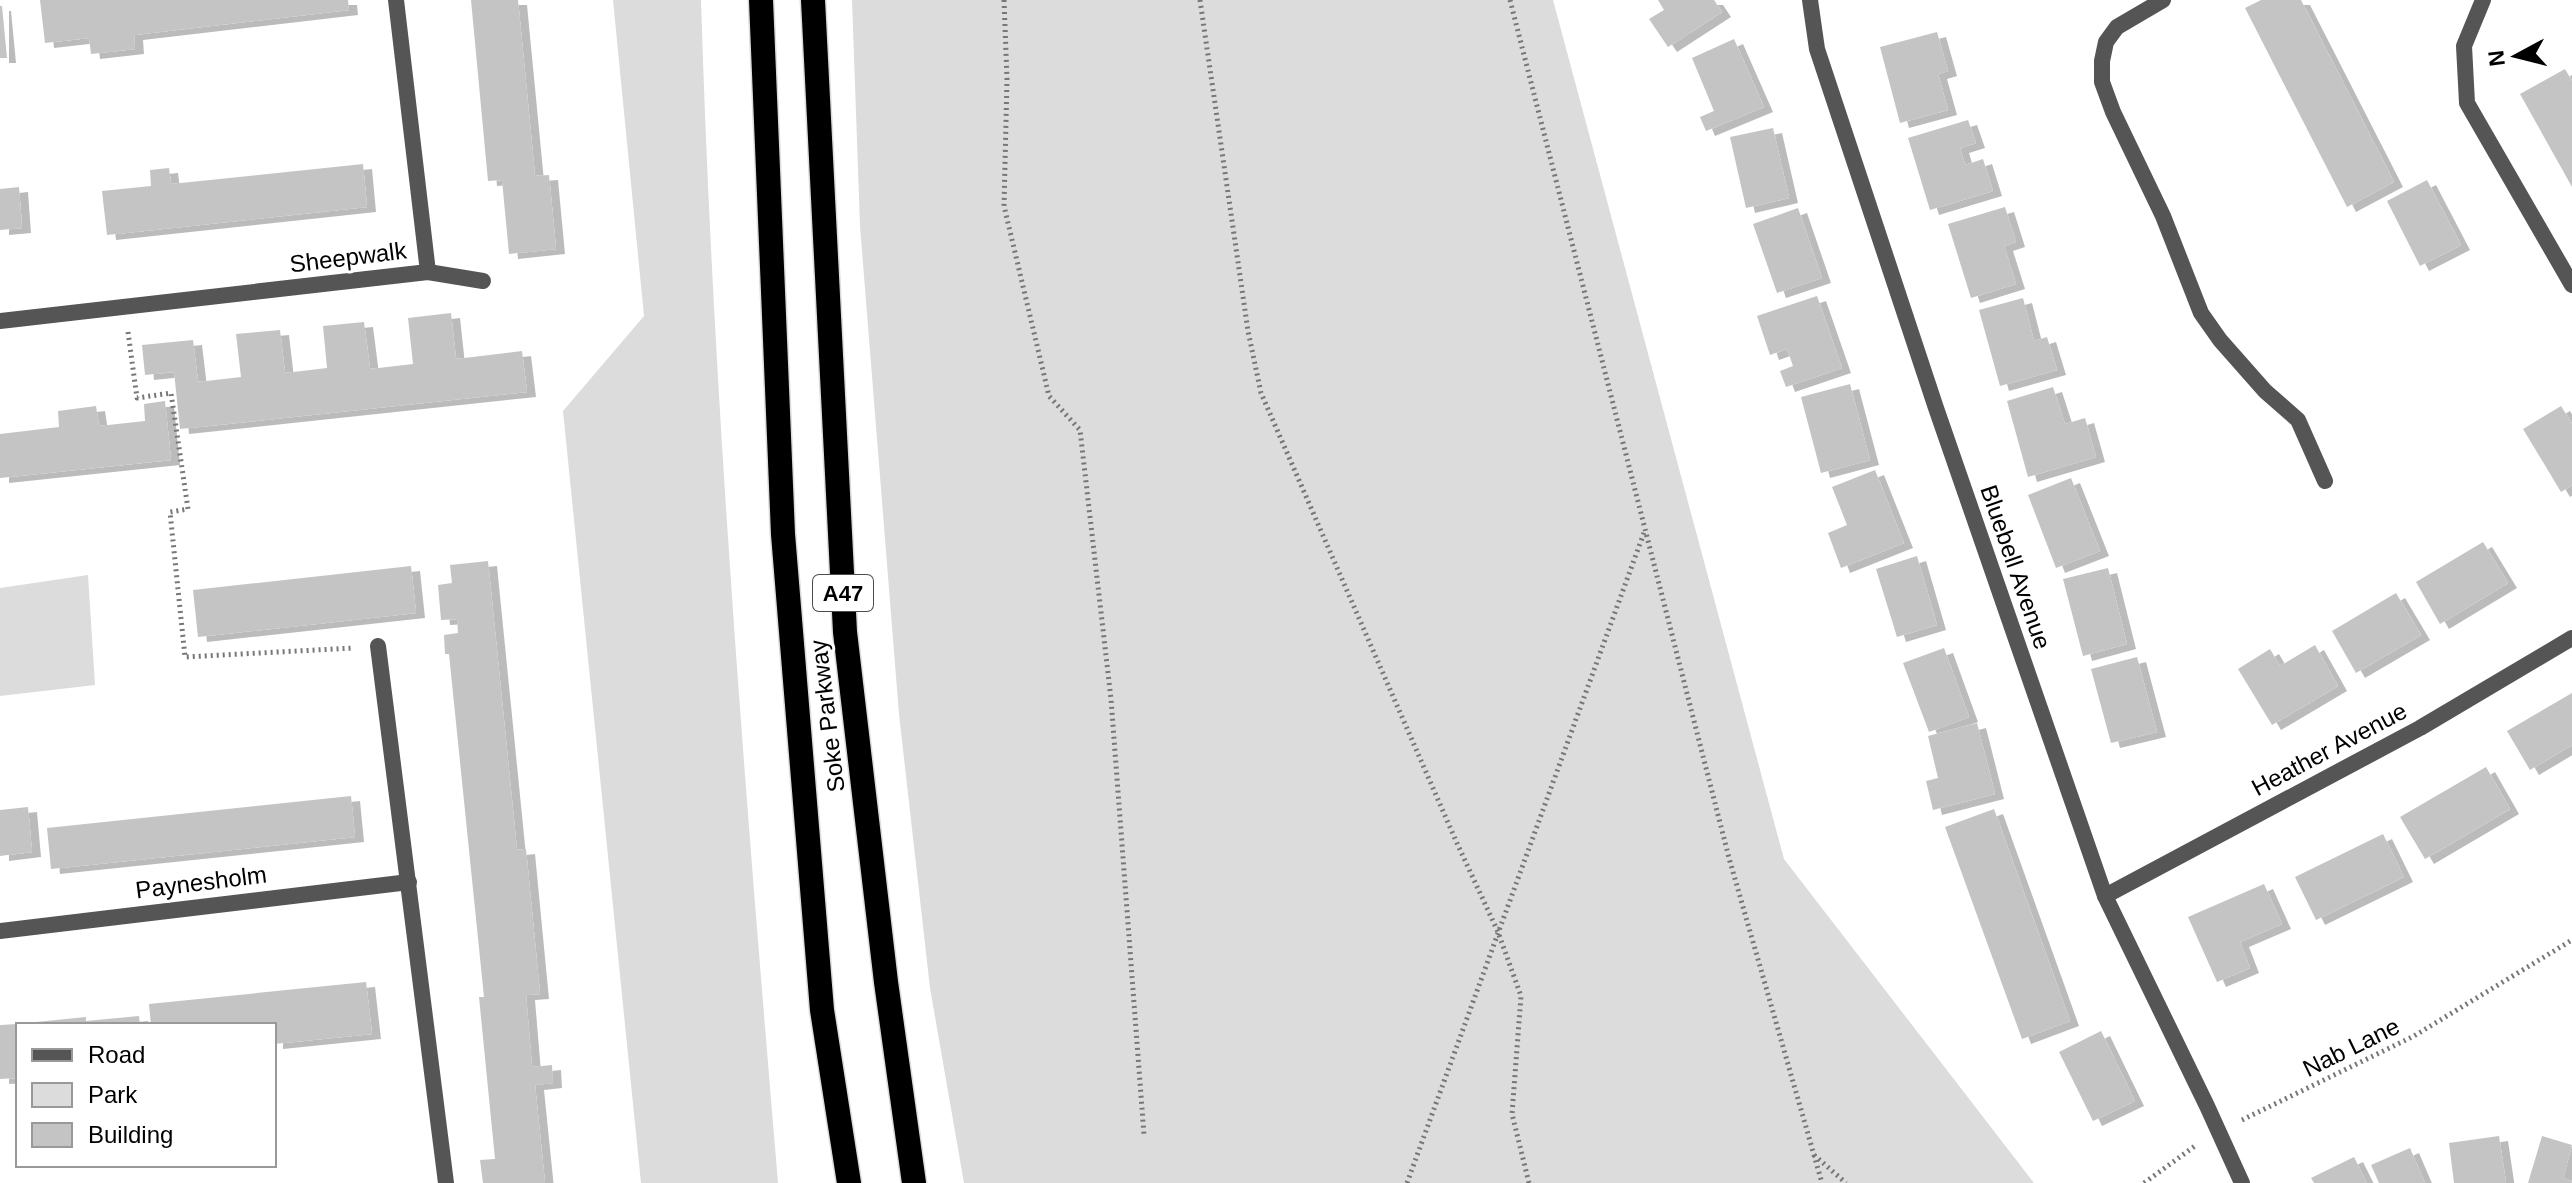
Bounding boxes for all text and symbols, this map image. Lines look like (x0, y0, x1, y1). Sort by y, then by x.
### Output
north arrow (2476, 16, 2556, 96)
text: N (2483, 49, 2510, 68)
street label: Sheepwalk (288, 236, 409, 278)
street label: Bluebell Avenue (1975, 481, 2057, 653)
road number: A47 (813, 575, 873, 611)
street label: Soke Parkway (804, 638, 850, 794)
street label: Heather Avenue (2247, 697, 2411, 801)
street label: Paynesholm (134, 861, 268, 903)
street label: Nab Lane (2298, 1012, 2404, 1082)
legend (16, 1023, 276, 1167)
text: Road (88, 1041, 145, 1068)
text: Park (88, 1081, 138, 1108)
text: Building (88, 1121, 173, 1148)

